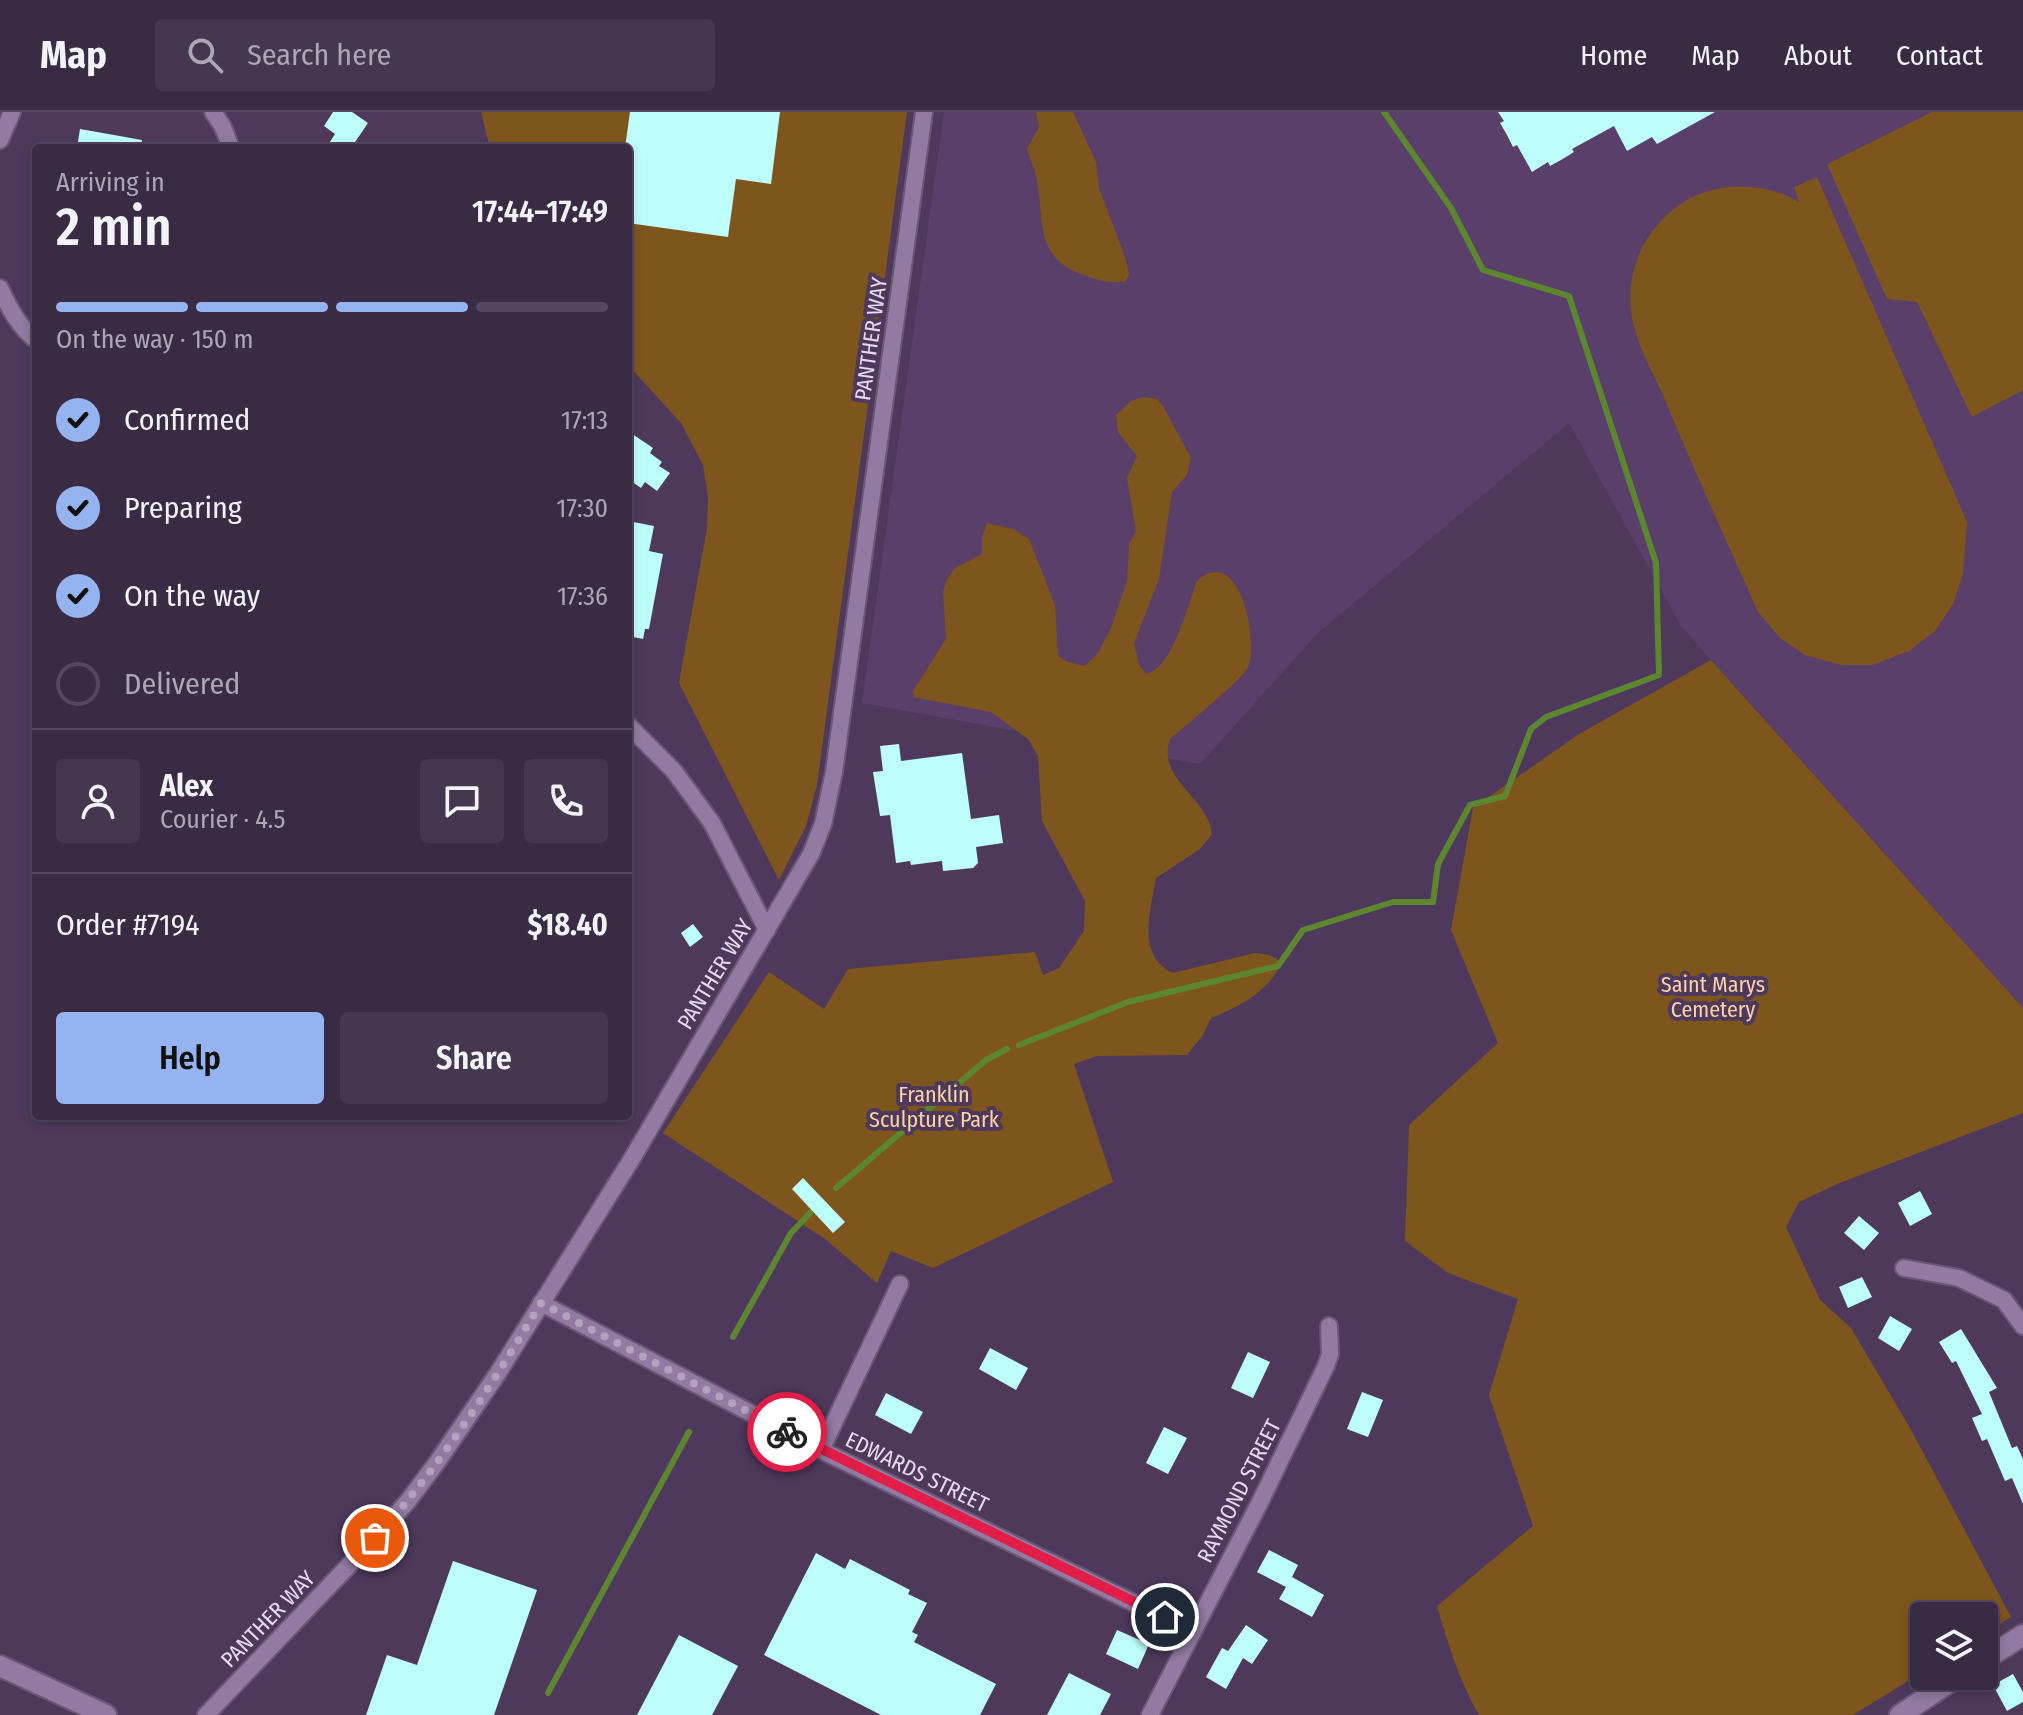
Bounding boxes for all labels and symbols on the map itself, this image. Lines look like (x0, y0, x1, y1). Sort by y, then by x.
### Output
street label: PANTHER WAY (849, 276, 893, 402)
street label: PANTHER WAY (671, 914, 759, 1034)
park label: Saint Marys Cemetery (1661, 971, 1765, 1023)
park label: Franklin Sculpture Park (869, 1081, 1000, 1133)
courier (747, 1392, 827, 1472)
street label: RAYMOND STREET (1191, 1414, 1287, 1567)
street label: EDWARDS STREET (841, 1426, 993, 1519)
pin (341, 1504, 409, 1572)
street label: PANTHER WAY (215, 1565, 321, 1673)
pin (1131, 1583, 1199, 1651)

